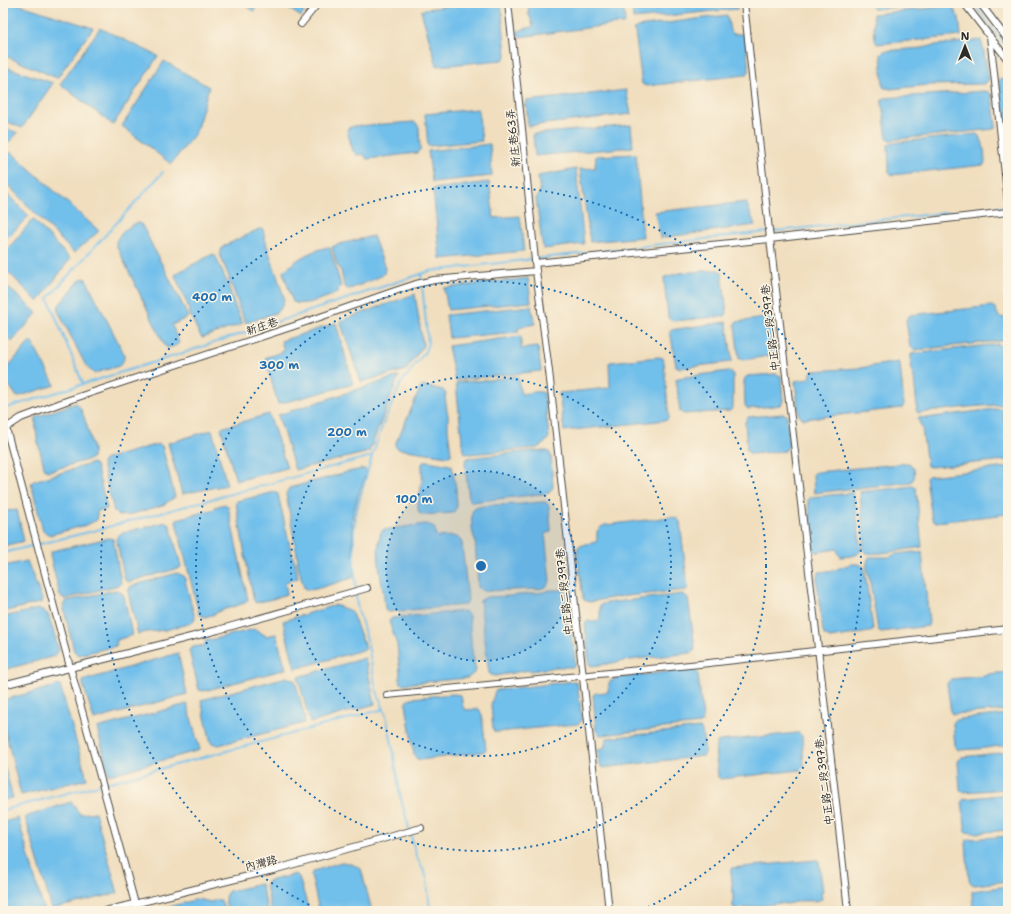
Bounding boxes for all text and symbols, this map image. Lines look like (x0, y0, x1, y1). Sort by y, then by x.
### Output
north arrow (945, 26, 985, 66)
text: N (961, 29, 970, 44)
street label: 新庄巷63弄 (503, 108, 524, 168)
street label: 中正路二段397巷 (758, 283, 783, 372)
text: 400 m (192, 289, 232, 305)
street label: 新庄巷 (244, 314, 280, 339)
text: 300 m (259, 357, 299, 373)
text: 200 m (327, 424, 367, 440)
text: 100 m (396, 491, 433, 507)
street label: 中正路二段397巷 (552, 547, 577, 636)
centre of rings (474, 559, 488, 573)
street label: 中正路二段397巷 (812, 737, 837, 826)
street label: 內灣路 (243, 852, 279, 875)

